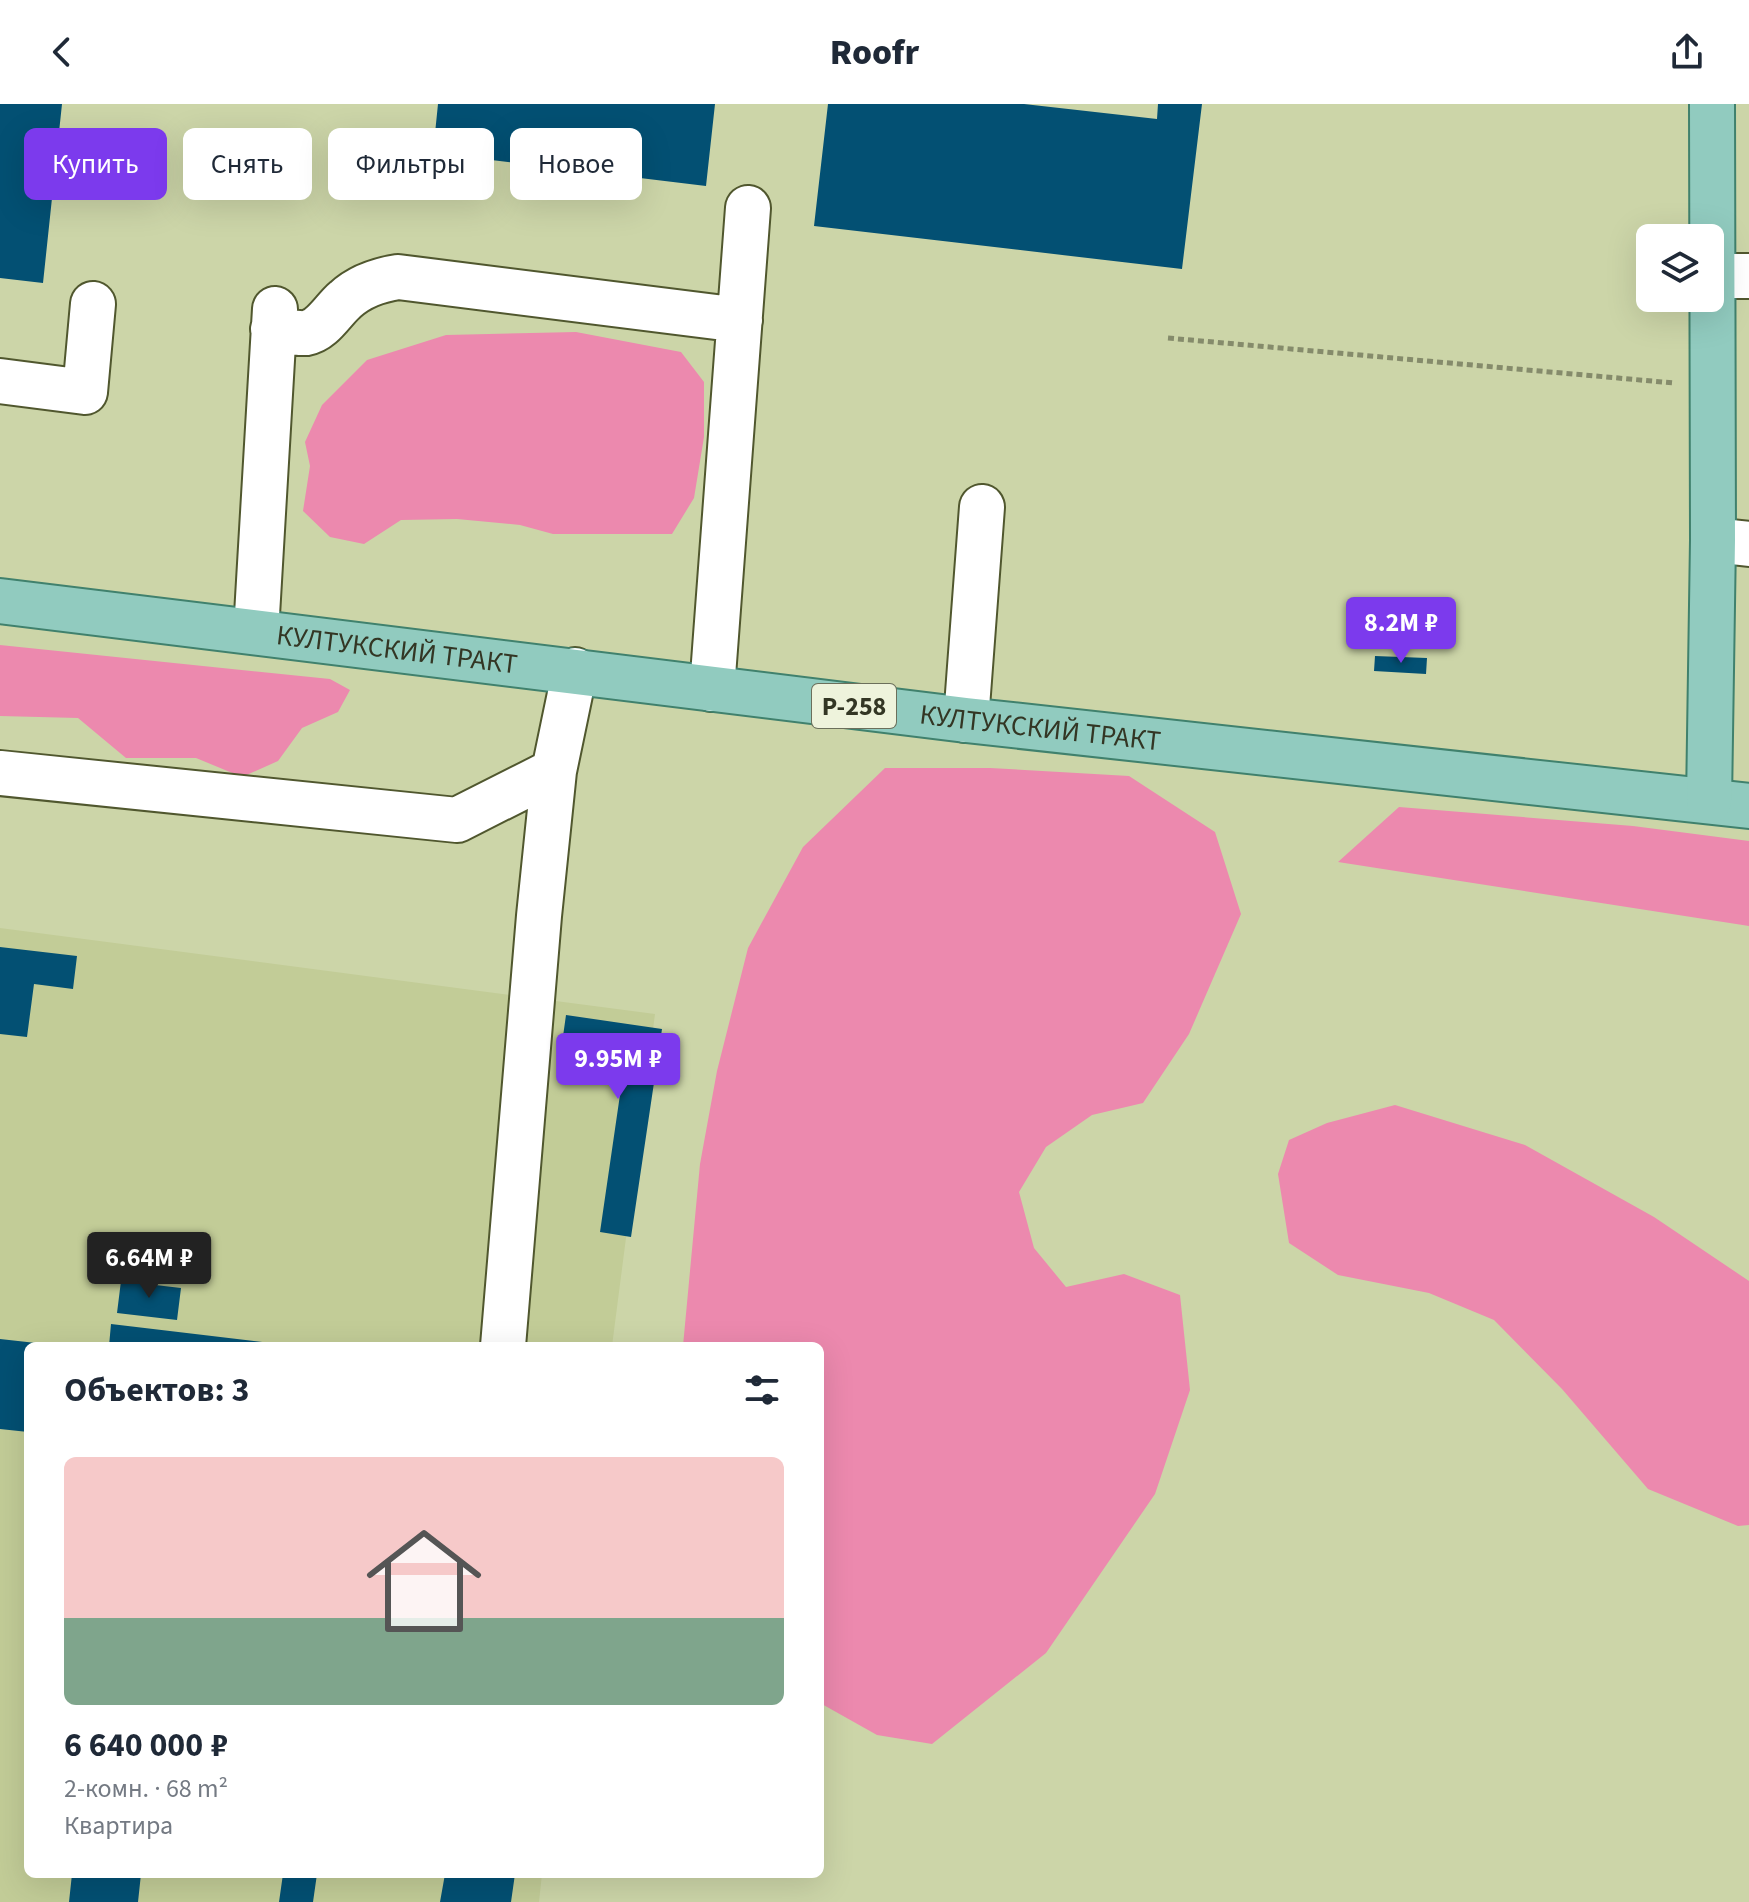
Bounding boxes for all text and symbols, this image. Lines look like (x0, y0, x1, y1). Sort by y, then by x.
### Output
text: Roofr (830, 27, 919, 78)
icon: back (40, 30, 84, 74)
icon: share (1665, 30, 1709, 74)
chip: Купить (24, 128, 167, 200)
chip: Снять (183, 128, 312, 200)
chip: Фильтры (328, 128, 494, 200)
chip: Новое (510, 128, 642, 200)
map controls (1636, 224, 1724, 312)
button: layers (1636, 224, 1724, 312)
pin: 8.2M ₽ (1336, 597, 1466, 665)
text: 8.2M ₽ (1364, 604, 1438, 641)
street label: КУЛТУКСКИЙ ТРАКТ (274, 615, 520, 685)
road number: Р-258 (812, 684, 896, 728)
street label: КУЛТУКСКИЙ ТРАКТ (917, 694, 1163, 761)
pin: 9.95M ₽ (544, 1033, 692, 1101)
text: 9.95M ₽ (574, 1040, 662, 1077)
pin: 6.64M ₽ (75, 1232, 223, 1300)
text: 6.64M ₽ (105, 1239, 193, 1276)
text: Объектов: 3 (64, 1366, 249, 1415)
icon: filters (740, 1368, 784, 1412)
icon: home (352, 1509, 496, 1653)
text: 6 640 000 ₽ (64, 1721, 228, 1770)
text: 2-комн. · 68 m² (64, 1770, 228, 1807)
text: Квартира (64, 1807, 173, 1844)

